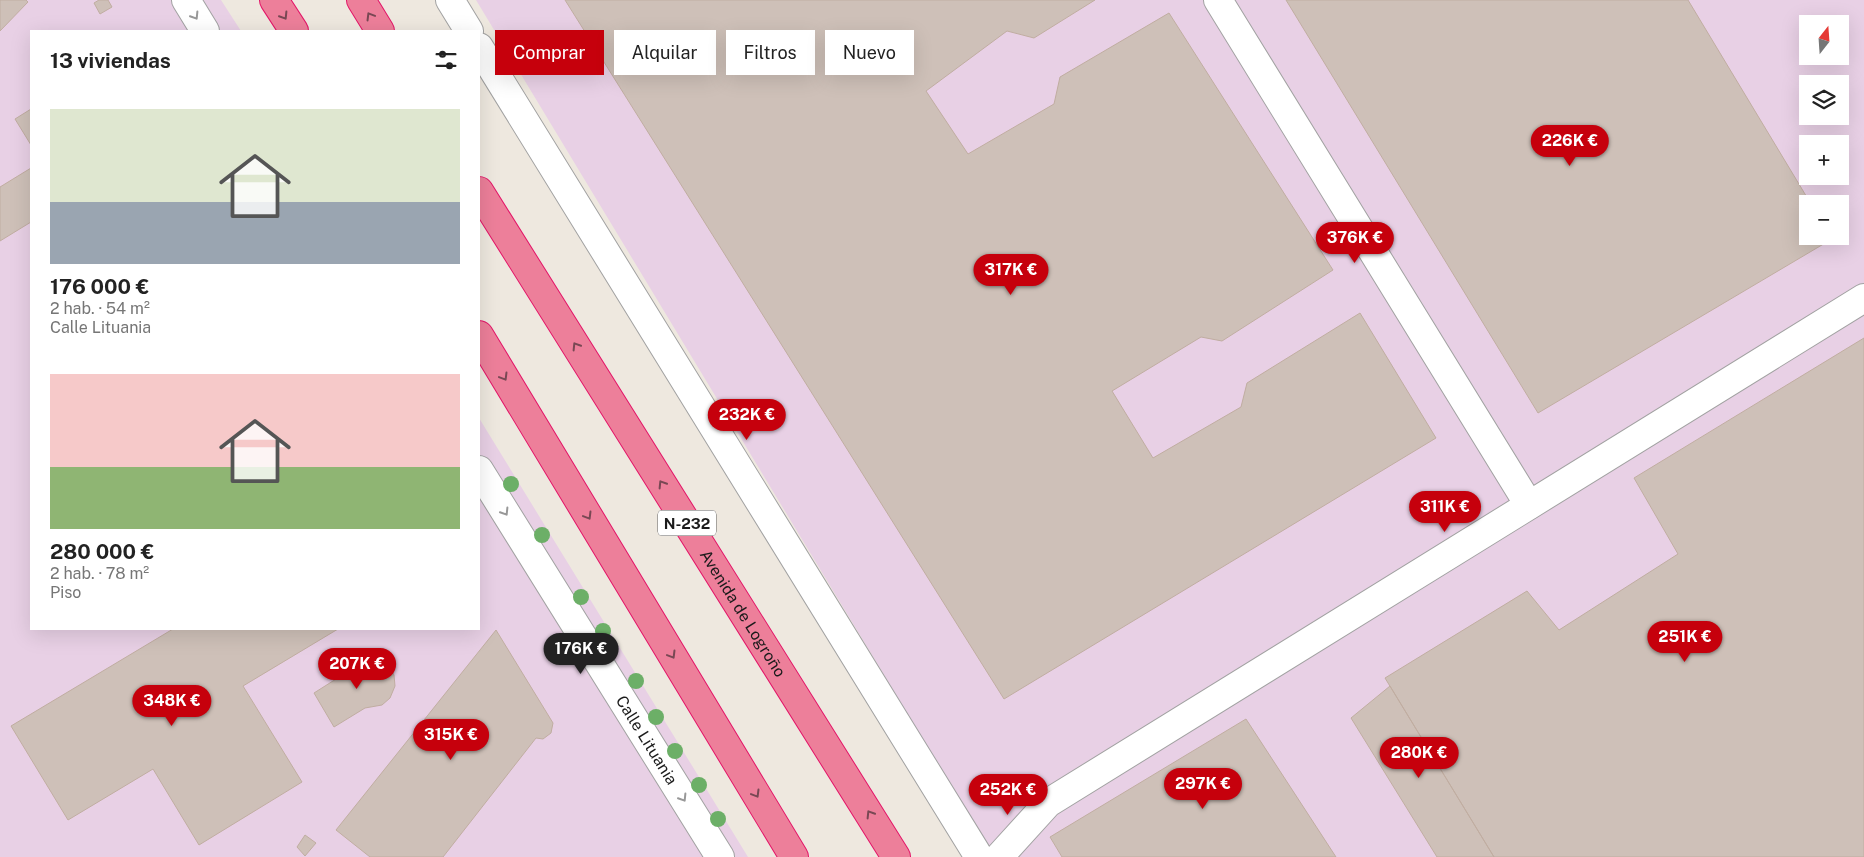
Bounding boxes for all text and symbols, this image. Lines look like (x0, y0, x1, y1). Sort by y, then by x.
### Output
one-way arrow (189, 10, 199, 19)
one-way arrow (278, 10, 287, 19)
one-way arrow (367, 12, 377, 21)
north arrow (1799, 15, 1849, 65)
map controls (1799, 15, 1849, 245)
chip: Comprar (495, 30, 604, 75)
chip: Alquilar (614, 30, 716, 75)
chip: Filtros (726, 30, 815, 75)
chip: Nuevo (825, 30, 914, 75)
icon: filters (432, 46, 460, 74)
text: 13 viviendas (50, 48, 171, 73)
button: layers (1799, 75, 1849, 125)
pin: 226K € (1529, 124, 1611, 167)
text: 226K € (1542, 131, 1598, 150)
button: + (1799, 135, 1849, 185)
icon: home (210, 141, 300, 231)
button: − (1799, 195, 1849, 245)
pin: 376K € (1314, 222, 1396, 264)
text: 376K € (1327, 228, 1383, 247)
pin: 317K € (970, 254, 1052, 296)
text: 317K € (984, 260, 1038, 279)
text: 176 000 € (50, 274, 149, 299)
text: 2 hab. · 54 m² (50, 299, 150, 318)
text: Calle Lituania (50, 318, 151, 337)
one-way arrow (573, 342, 582, 352)
one-way arrow (498, 371, 507, 381)
pin: 232K € (706, 398, 788, 441)
text: 232K € (719, 405, 775, 424)
icon: home (210, 406, 300, 496)
one-way arrow (659, 480, 669, 489)
pin: 311K € (1404, 490, 1486, 533)
text: 311K € (1420, 497, 1470, 516)
one-way arrow (498, 506, 508, 515)
road number: N-232 (658, 510, 716, 536)
one-way arrow (582, 511, 592, 520)
text: 280 000 € (50, 539, 155, 564)
street label: Avenida de Logroño (696, 546, 790, 680)
text: 2 hab. · 78 m² (50, 564, 149, 583)
text: Piso (50, 583, 81, 602)
pin: 251K € (1644, 620, 1726, 663)
text: 251K € (1658, 627, 1712, 646)
pin: 176K € (540, 632, 622, 675)
text: 176K € (555, 639, 607, 658)
pin: 207K € (316, 648, 398, 690)
one-way arrow (666, 650, 676, 659)
text: 207K € (329, 654, 385, 673)
pin: 348K € (131, 684, 213, 727)
text: 348K € (143, 691, 201, 710)
street label: Calle Lituania (612, 692, 682, 788)
pin: 315K € (410, 718, 492, 761)
text: 315K € (424, 725, 478, 744)
pin: 280K € (1378, 736, 1460, 779)
text: 280K € (1391, 743, 1447, 762)
pin: 297K € (1162, 768, 1244, 810)
pin: 252K € (967, 774, 1049, 816)
text: 297K € (1175, 774, 1231, 793)
text: 252K € (980, 780, 1036, 799)
one-way arrow (750, 789, 760, 798)
one-way arrow (677, 793, 686, 802)
one-way arrow (866, 811, 876, 820)

